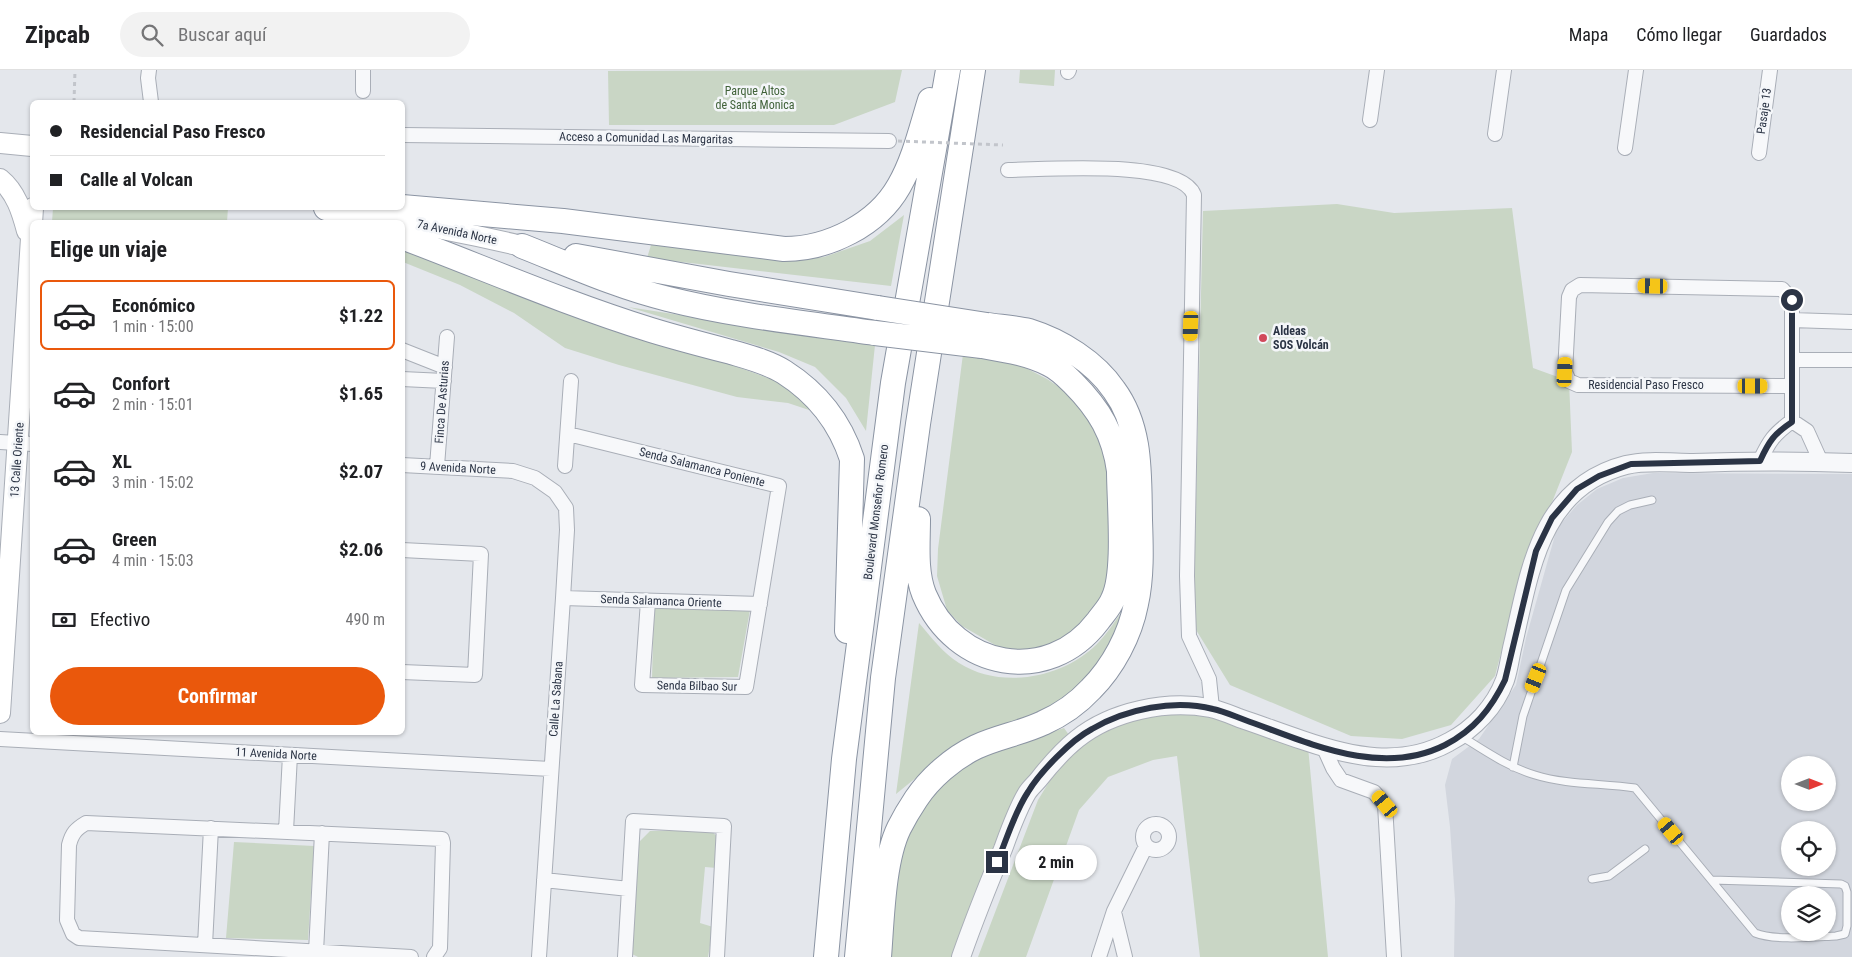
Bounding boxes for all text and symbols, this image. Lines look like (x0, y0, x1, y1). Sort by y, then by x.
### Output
search box (120, 12, 470, 57)
text: Zipcab (25, 21, 90, 49)
icon: search (138, 21, 166, 49)
text: Buscar aquí (178, 23, 266, 46)
text: Mapa (1569, 24, 1608, 45)
text: Cómo llegar (1636, 24, 1722, 45)
text: Guardados (1750, 24, 1827, 45)
park label: Parque Altos de Santa Monica (715, 84, 795, 112)
street label: Pasaje 13 (1754, 87, 1774, 135)
text: Residencial Paso Fresco (80, 120, 265, 143)
street label: Acceso a Comunidad Las Margaritas (559, 129, 733, 147)
text: Calle al Volcan (80, 168, 193, 191)
street label: 7a Avenida Norte (416, 217, 499, 247)
text: Elige un viaje (50, 237, 167, 262)
car (1637, 278, 1668, 294)
route start (1781, 289, 1803, 311)
icon: car (52, 293, 97, 338)
text: Económico (112, 294, 195, 317)
text: $1.22 (339, 304, 383, 327)
car (1182, 311, 1199, 341)
text: 1 min · 15:00 (112, 317, 194, 336)
place label: Aldeas SOS Volcán (1273, 324, 1329, 352)
marker: Aldeas SOS Volcán (1257, 332, 1269, 344)
car (1556, 357, 1573, 387)
street label: Finca De Asturias (432, 360, 452, 444)
icon: car (52, 371, 97, 416)
text: Confort (112, 372, 170, 395)
street label: Residencial Paso Fresco (1588, 378, 1704, 392)
car (1738, 379, 1768, 394)
text: $1.65 (339, 382, 383, 405)
text: 2 min · 15:01 (112, 395, 194, 414)
street label: 13 Calle Oriente (7, 422, 27, 498)
street label: Boulevard Monseñor Romero (861, 443, 891, 581)
street label: Senda Salamanca Poniente (638, 445, 767, 489)
icon: car (52, 449, 97, 494)
text: XL (112, 450, 132, 473)
street label: 9 Avenida Norte (420, 459, 496, 477)
text: $2.07 (339, 460, 383, 483)
text: 3 min · 15:02 (112, 473, 194, 492)
icon: car (52, 527, 97, 572)
text: Green (112, 528, 157, 551)
text: $2.06 (339, 538, 383, 561)
text: 4 min · 15:03 (112, 551, 194, 570)
street label: Senda Salamanca Oriente (600, 592, 722, 610)
icon: cash (50, 606, 78, 634)
text: Efectivo (90, 608, 150, 631)
text: 490 m (346, 610, 385, 629)
street label: Calle La Sabana (546, 660, 566, 737)
car (1523, 661, 1548, 695)
button: Confirmar (50, 667, 385, 725)
street label: Senda Bilbao Sur (657, 678, 738, 694)
street label: 11 Avenida Norte (235, 745, 317, 763)
north arrow (1781, 756, 1836, 811)
map controls (1781, 756, 1836, 941)
car (1369, 788, 1400, 820)
car (1655, 815, 1686, 847)
button: locate (1781, 821, 1836, 876)
callout: 2 min (1014, 844, 1097, 880)
route end (986, 851, 1008, 873)
text: 2 min (1038, 853, 1074, 872)
button: layers (1781, 886, 1836, 941)

